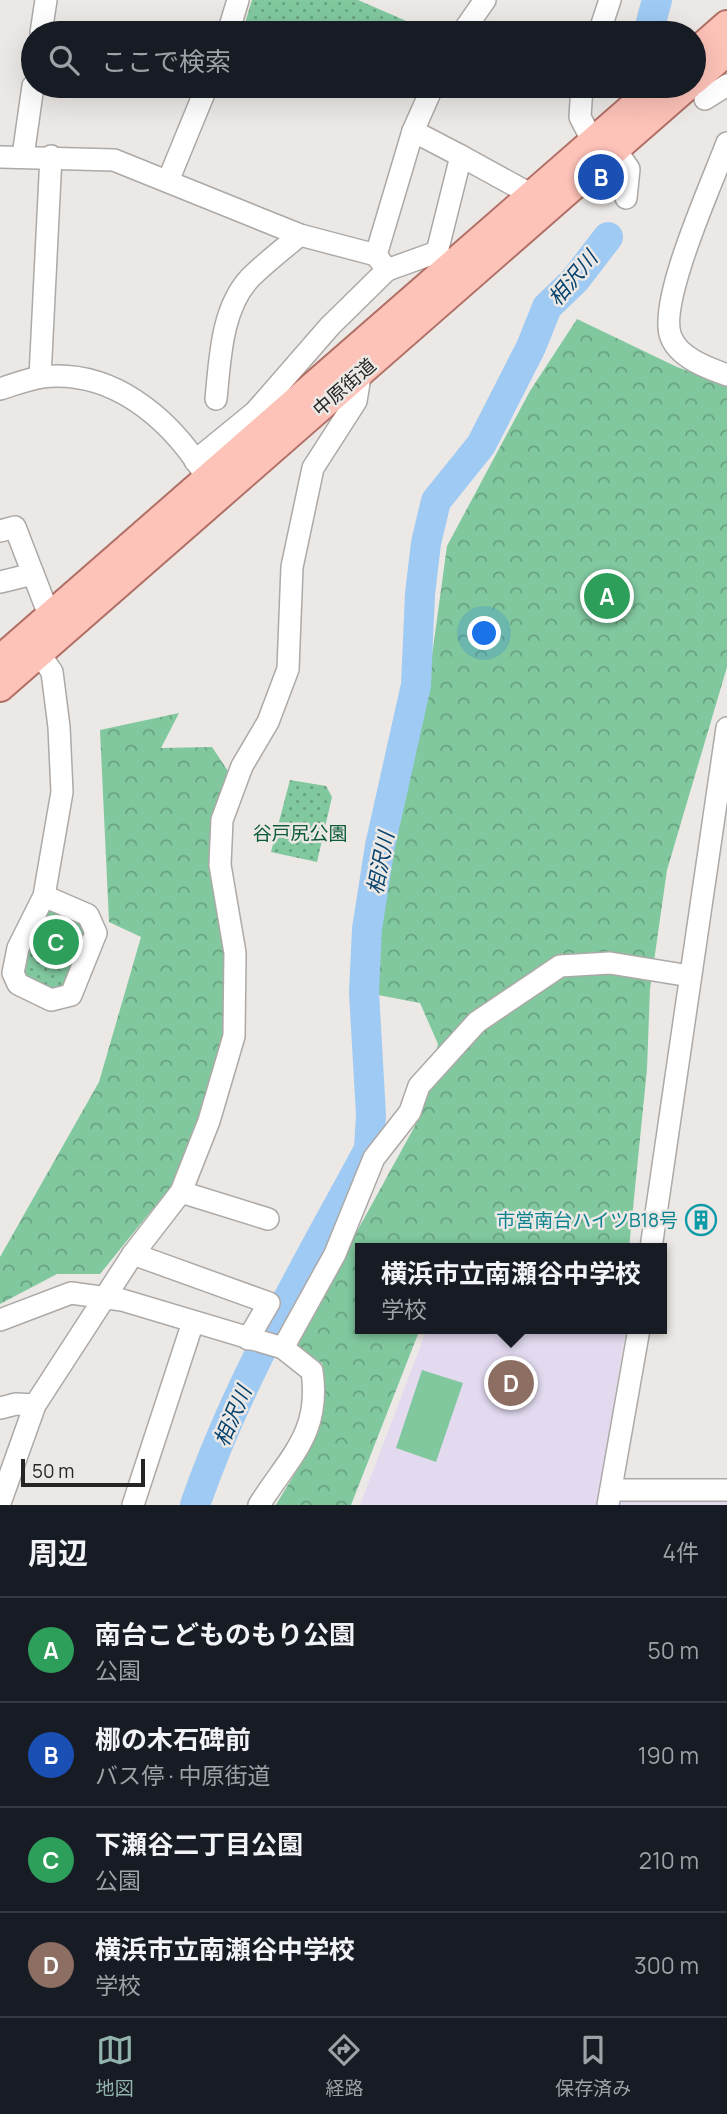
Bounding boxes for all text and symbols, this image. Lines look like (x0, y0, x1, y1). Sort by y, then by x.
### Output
search box (21, 21, 706, 98)
icon: search (45, 41, 83, 79)
text: ここで検索 (101, 43, 231, 79)
pin: B (578, 151, 624, 203)
water label: 相沢川 (541, 243, 604, 311)
street label: 中原街道 (307, 352, 381, 422)
pin: A (584, 570, 630, 622)
your location (467, 616, 501, 650)
park label: 谷戸尻公園 (252, 820, 348, 846)
water label: 相沢川 (360, 827, 400, 897)
pin: C (33, 916, 79, 968)
building icon: 市営南台ハイツB18号 (684, 1203, 718, 1237)
place label: 市営南台ハイツB18号 (496, 1207, 678, 1233)
popup (355, 1243, 667, 1334)
text: 横浜市立南瀬谷中学校 (381, 1255, 641, 1291)
text: 学校 (381, 1293, 427, 1325)
pin: D (488, 1357, 534, 1409)
water label: 相沢川 (207, 1380, 258, 1450)
scale bar (21, 1456, 145, 1488)
text: 50 m (32, 1458, 74, 1484)
text: 周辺 (28, 1532, 88, 1573)
text: 4件 (662, 1536, 699, 1568)
text: 南台こどものもり公園 (95, 1616, 355, 1652)
text: A (43, 1634, 59, 1666)
text: 50 m (648, 1634, 699, 1666)
text: 公園 (95, 1654, 141, 1686)
text: 梛の木石碑前 (95, 1721, 251, 1757)
text: B (44, 1739, 58, 1771)
text: 190 m (638, 1739, 699, 1771)
text: バス停 · 中原街道 (95, 1759, 270, 1791)
text: 下瀬谷二丁目公園 (95, 1826, 303, 1862)
text: C (43, 1844, 60, 1876)
text: 210 m (639, 1844, 699, 1876)
text: 公園 (95, 1864, 141, 1896)
text: 横浜市立南瀬谷中学校 (95, 1931, 355, 1967)
text: D (43, 1949, 59, 1981)
text: 300 m (634, 1949, 699, 1981)
text: 学校 (95, 1969, 141, 2001)
tab: 地図 (96, 2031, 134, 2101)
tab: 経路 (325, 2031, 363, 2101)
tab: 保存済み (555, 2031, 631, 2101)

